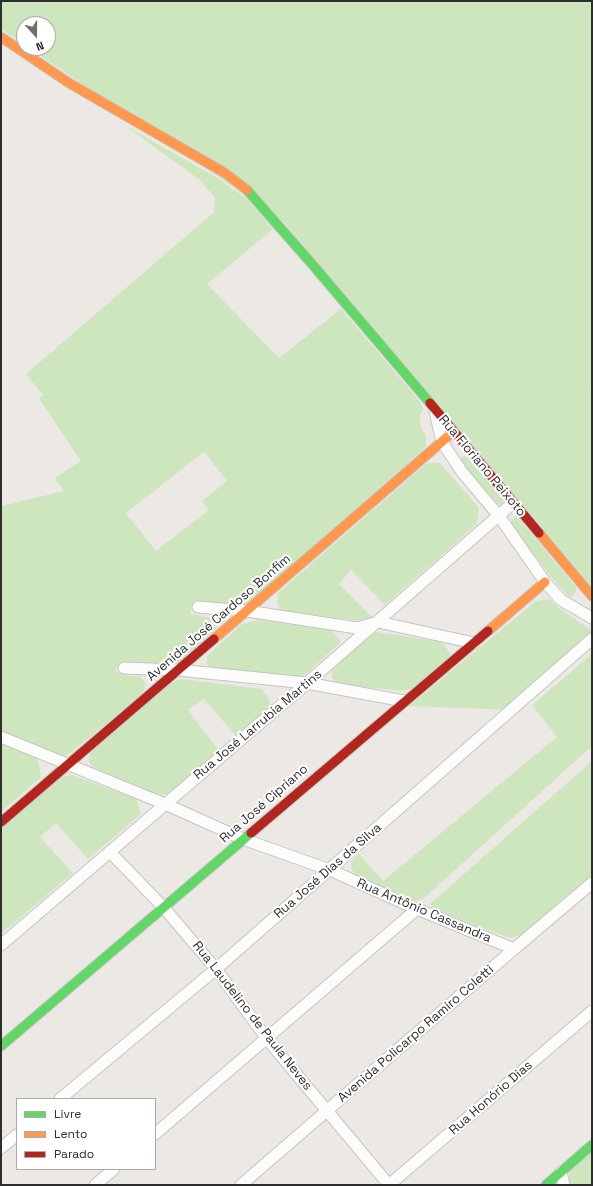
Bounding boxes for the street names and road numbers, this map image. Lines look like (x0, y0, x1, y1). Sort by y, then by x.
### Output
street label: Rua Floriano Peixoto (435, 412, 529, 520)
street label: Avenida José Cardoso Bonfim (144, 551, 294, 685)
street label: Rua José Larrubia Martins (191, 667, 325, 783)
street label: Rua José Cipriano (217, 761, 311, 847)
street label: Rua José Dias da Silva (271, 820, 385, 922)
street label: Rua Antônio Cassandra (354, 876, 494, 946)
street label: Rua Laudelino de Paula Neves (189, 938, 315, 1094)
street label: Avenida Policarpo Ramiro Coletti (335, 962, 497, 1106)
street label: Rua Honório Dias (446, 1058, 536, 1138)

